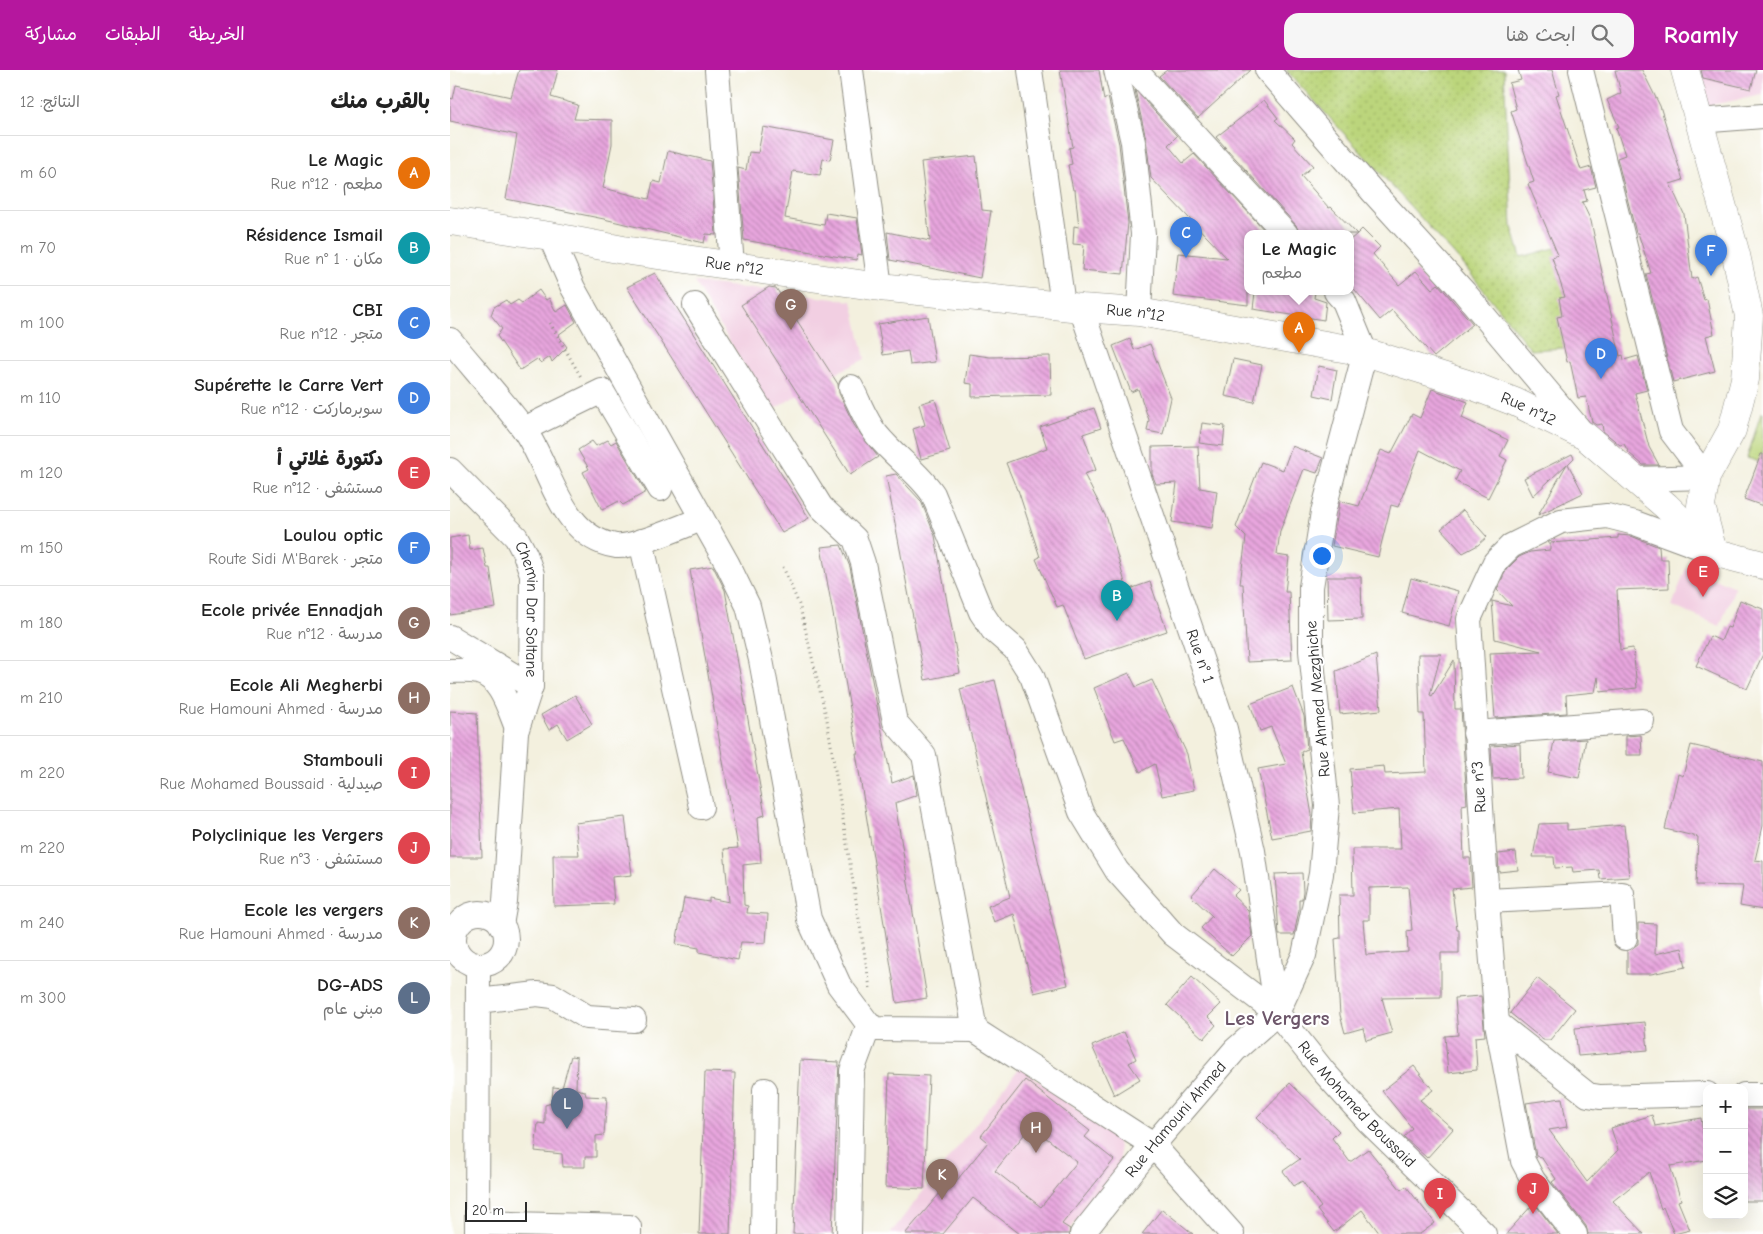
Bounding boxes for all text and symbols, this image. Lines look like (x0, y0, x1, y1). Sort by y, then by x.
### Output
search box (1284, 13, 1634, 58)
icon: search (1588, 21, 1616, 49)
text: Roamly (1664, 21, 1738, 49)
text: مشاركة (25, 24, 77, 45)
text: الطبقات (105, 24, 161, 45)
text: الخريطة (189, 24, 245, 45)
text: ابحث هنا (1506, 24, 1576, 46)
text: بالقرب منك (330, 89, 430, 113)
text: النتائج: 12 (20, 93, 80, 111)
text: Le Magic (308, 149, 383, 171)
text: 60 m (20, 164, 57, 182)
text: A (410, 164, 418, 182)
text: مطعم · Rue n°12 (270, 175, 383, 193)
pin: C (1170, 217, 1202, 258)
text: Résidence Ismail (246, 224, 383, 246)
popup (1244, 230, 1354, 295)
pin: F (1695, 235, 1727, 276)
text: Le Magic (1262, 238, 1336, 260)
text: 70 m (20, 239, 56, 257)
text: B (409, 239, 419, 257)
text: مكان · Rue n° 1 (284, 250, 383, 268)
street label: Rue n°12 (704, 253, 765, 279)
text: مطعم (1262, 264, 1302, 282)
pin: G (775, 289, 807, 330)
text: CBI (352, 299, 383, 321)
street label: Rue n°12 (1106, 301, 1166, 325)
pin: A (1283, 312, 1315, 353)
text: 100 m (20, 314, 64, 332)
text: C (409, 314, 419, 332)
text: متجر · Rue n°12 (280, 325, 383, 343)
pin: D (1585, 338, 1617, 379)
text: Supérette le Carre Vert (194, 374, 383, 396)
street label: Rue n°12 (1498, 388, 1559, 429)
text: 110 m (20, 389, 61, 407)
text: D (409, 389, 419, 407)
text: سوبرماركت · Rue n°12 (241, 400, 383, 418)
text: دكتورة غلاتي أ (277, 448, 383, 470)
text: 120 m (20, 464, 63, 482)
text: E (409, 464, 419, 482)
text: مستشفى · Rue n°12 (252, 479, 383, 497)
text: Loulou optic (283, 524, 383, 546)
street label: Chemin Dar Soltane (511, 538, 542, 677)
text: 150 m (20, 539, 63, 557)
text: F (409, 539, 419, 557)
your location (1309, 543, 1335, 569)
text: متجر · Route Sidi M'Barek (208, 550, 383, 568)
pin: E (1687, 556, 1719, 597)
pin: B (1101, 580, 1133, 621)
text: Ecole privée Ennadjah (201, 599, 383, 621)
text: 180 m (20, 614, 63, 632)
text: G (408, 614, 420, 632)
street label: Rue Ahmed Mezghiche (1302, 620, 1334, 778)
text: مدرسة · Rue n°12 (266, 625, 383, 643)
street label: Rue n° 1 (1183, 627, 1218, 685)
text: Ecole Ali Megherbi (229, 674, 383, 696)
text: 210 m (20, 689, 63, 707)
text: H (408, 689, 420, 707)
text: مدرسة · Rue Hamouni Ahmed (179, 700, 383, 718)
text: Stambouli (303, 749, 383, 771)
street label: Rue n°3 (1468, 760, 1490, 814)
text: 220 m (20, 764, 65, 782)
text: I (411, 764, 417, 782)
text: صيدلية · Rue Mohamed Boussaid (159, 775, 383, 793)
text: Polyclinique les Vergers (192, 824, 383, 846)
text: 220 m (20, 839, 65, 857)
text: J (410, 839, 418, 857)
text: مستشفى · Rue n°3 (259, 850, 383, 868)
text: Ecole les vergers (244, 899, 383, 921)
text: 240 m (20, 914, 64, 932)
text: K (410, 914, 419, 932)
text: مدرسة · Rue Hamouni Ahmed (179, 925, 383, 943)
text: DG-ADS (317, 974, 383, 996)
text: 300 m (20, 989, 66, 1007)
text: L (410, 989, 418, 1007)
text: مبنى عام (323, 1000, 383, 1018)
district label: Les Vergers (1225, 1006, 1330, 1030)
street label: Rue Mohamed Boussaid (1294, 1038, 1419, 1171)
street label: Rue Hamouni Ahmed (1122, 1058, 1230, 1181)
map controls (1703, 1084, 1748, 1219)
button: + (1703, 1084, 1748, 1129)
pin: L (551, 1088, 583, 1129)
pin: H (1020, 1112, 1052, 1153)
button: − (1703, 1129, 1748, 1174)
pin: K (926, 1159, 958, 1200)
pin: J (1517, 1173, 1549, 1214)
button: layers (1703, 1174, 1748, 1219)
pin: I (1424, 1178, 1456, 1219)
scale bar (465, 1199, 528, 1222)
text: 20 m (472, 1202, 504, 1219)

